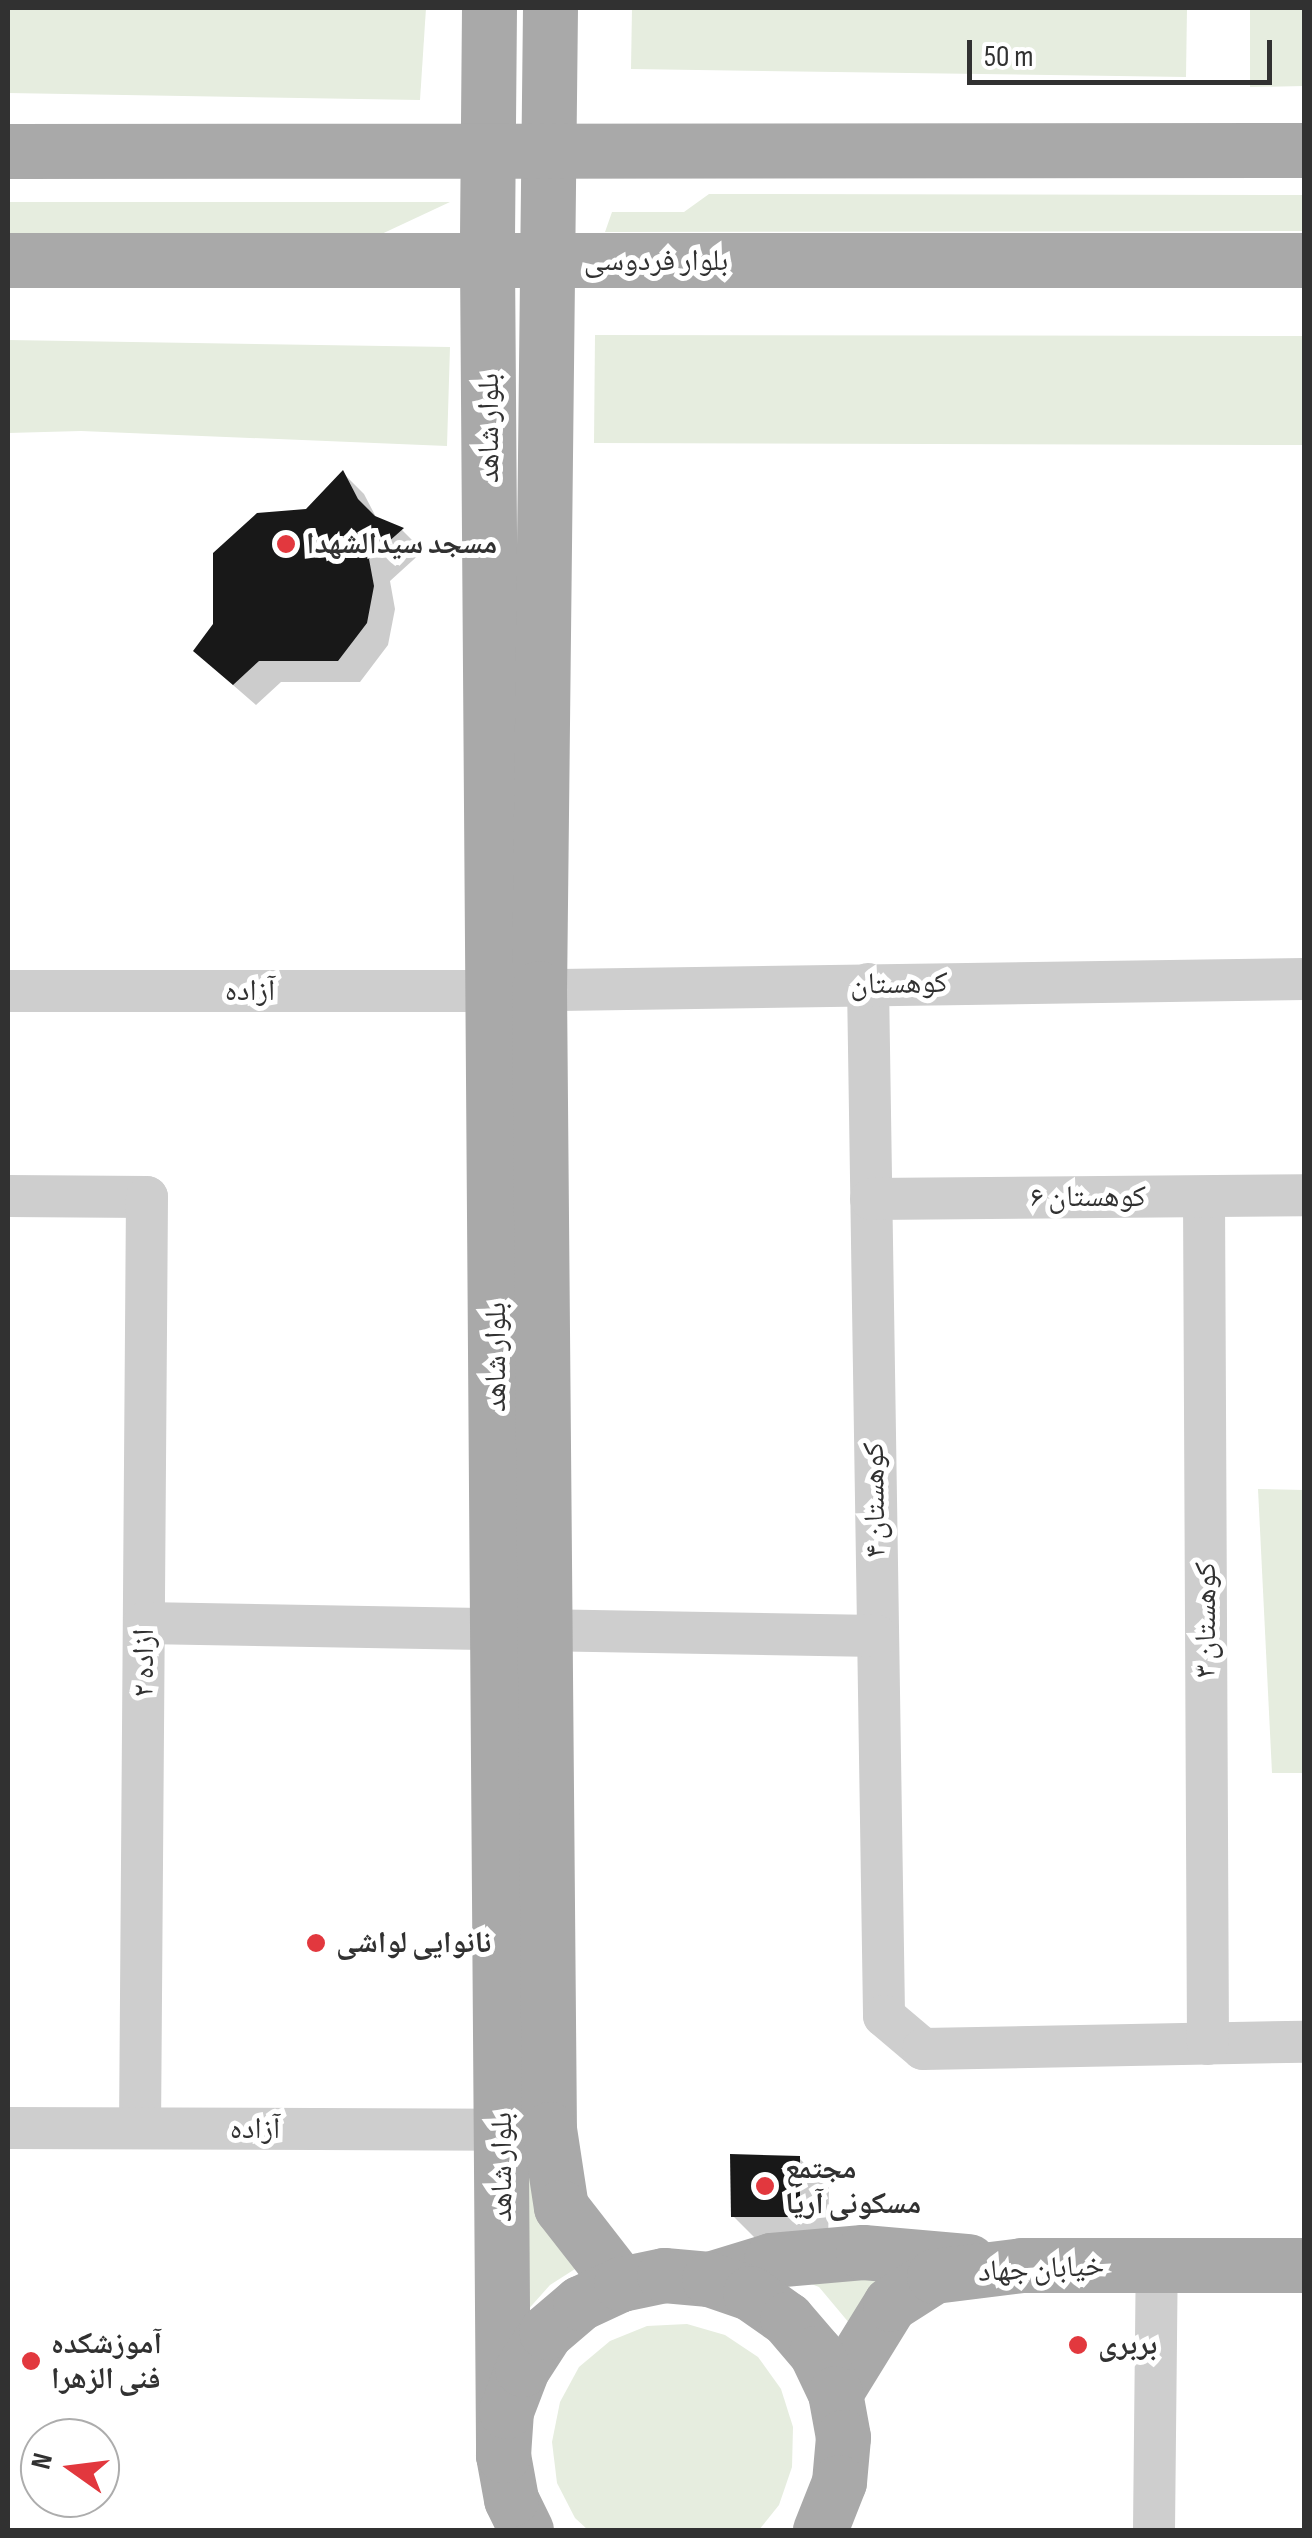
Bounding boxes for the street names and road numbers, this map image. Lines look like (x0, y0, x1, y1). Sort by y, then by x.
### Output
street label: بلوار فردوسی (584, 243, 728, 279)
street label: بلوار شاهد (471, 373, 507, 483)
street label: کوهستان (850, 965, 948, 1003)
street label: آزاده (225, 973, 275, 1009)
street label: کوهستان ۶ (1030, 1179, 1146, 1215)
street label: بلوار شاهد (478, 1302, 514, 1412)
street label: کوهستان ۴ (856, 1442, 894, 1558)
street label: کوهستان ۳ (1188, 1562, 1224, 1678)
street label: ازاده ۲ (126, 1629, 162, 1697)
street label: آزاده (230, 2111, 280, 2147)
street label: بلوار شاهد (484, 2112, 520, 2222)
street label: خیابان جهاد (977, 2248, 1105, 2290)

